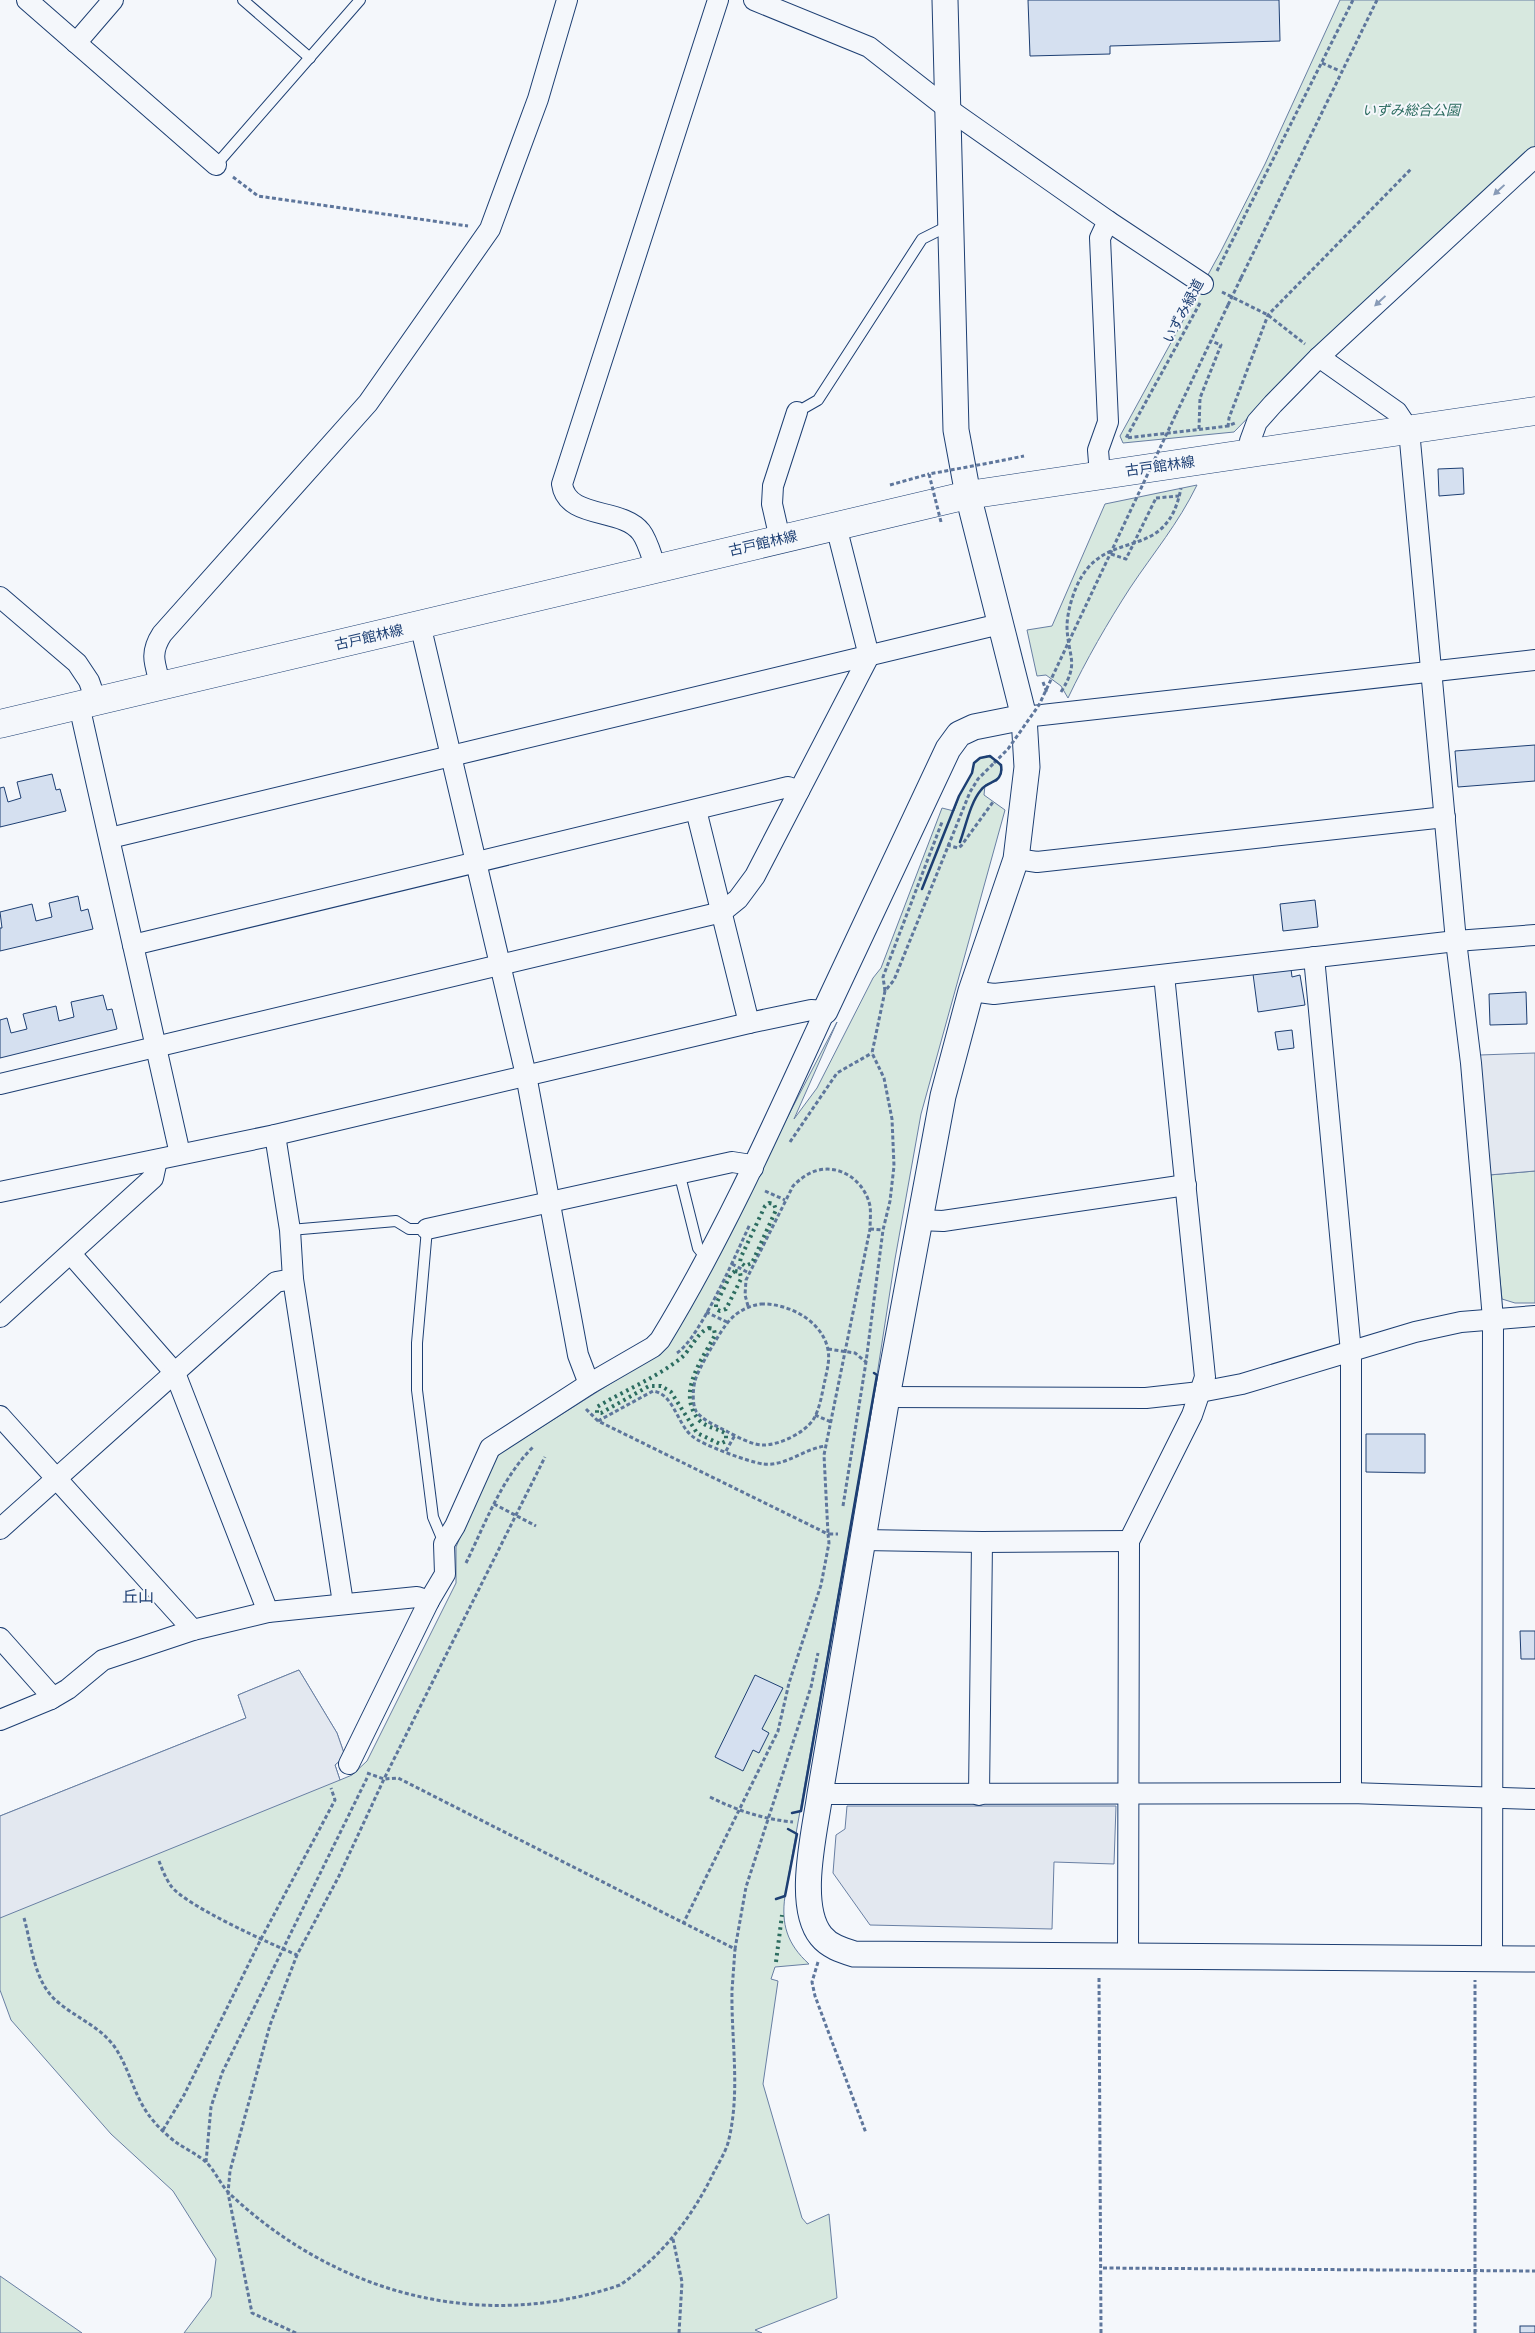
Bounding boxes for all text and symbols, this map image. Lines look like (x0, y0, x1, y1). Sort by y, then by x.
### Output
park label: いずみ総合公園 (1362, 100, 1462, 119)
one-way arrow (1493, 184, 1505, 196)
street label: いずみ緑道 (1158, 275, 1207, 346)
one-way arrow (1374, 295, 1386, 307)
street label: 古戸館林線 (1124, 451, 1196, 480)
street label: 古戸館林線 (727, 525, 799, 560)
street label: 古戸館林線 (333, 619, 405, 654)
district label: 丘山 (122, 1585, 154, 1607)

